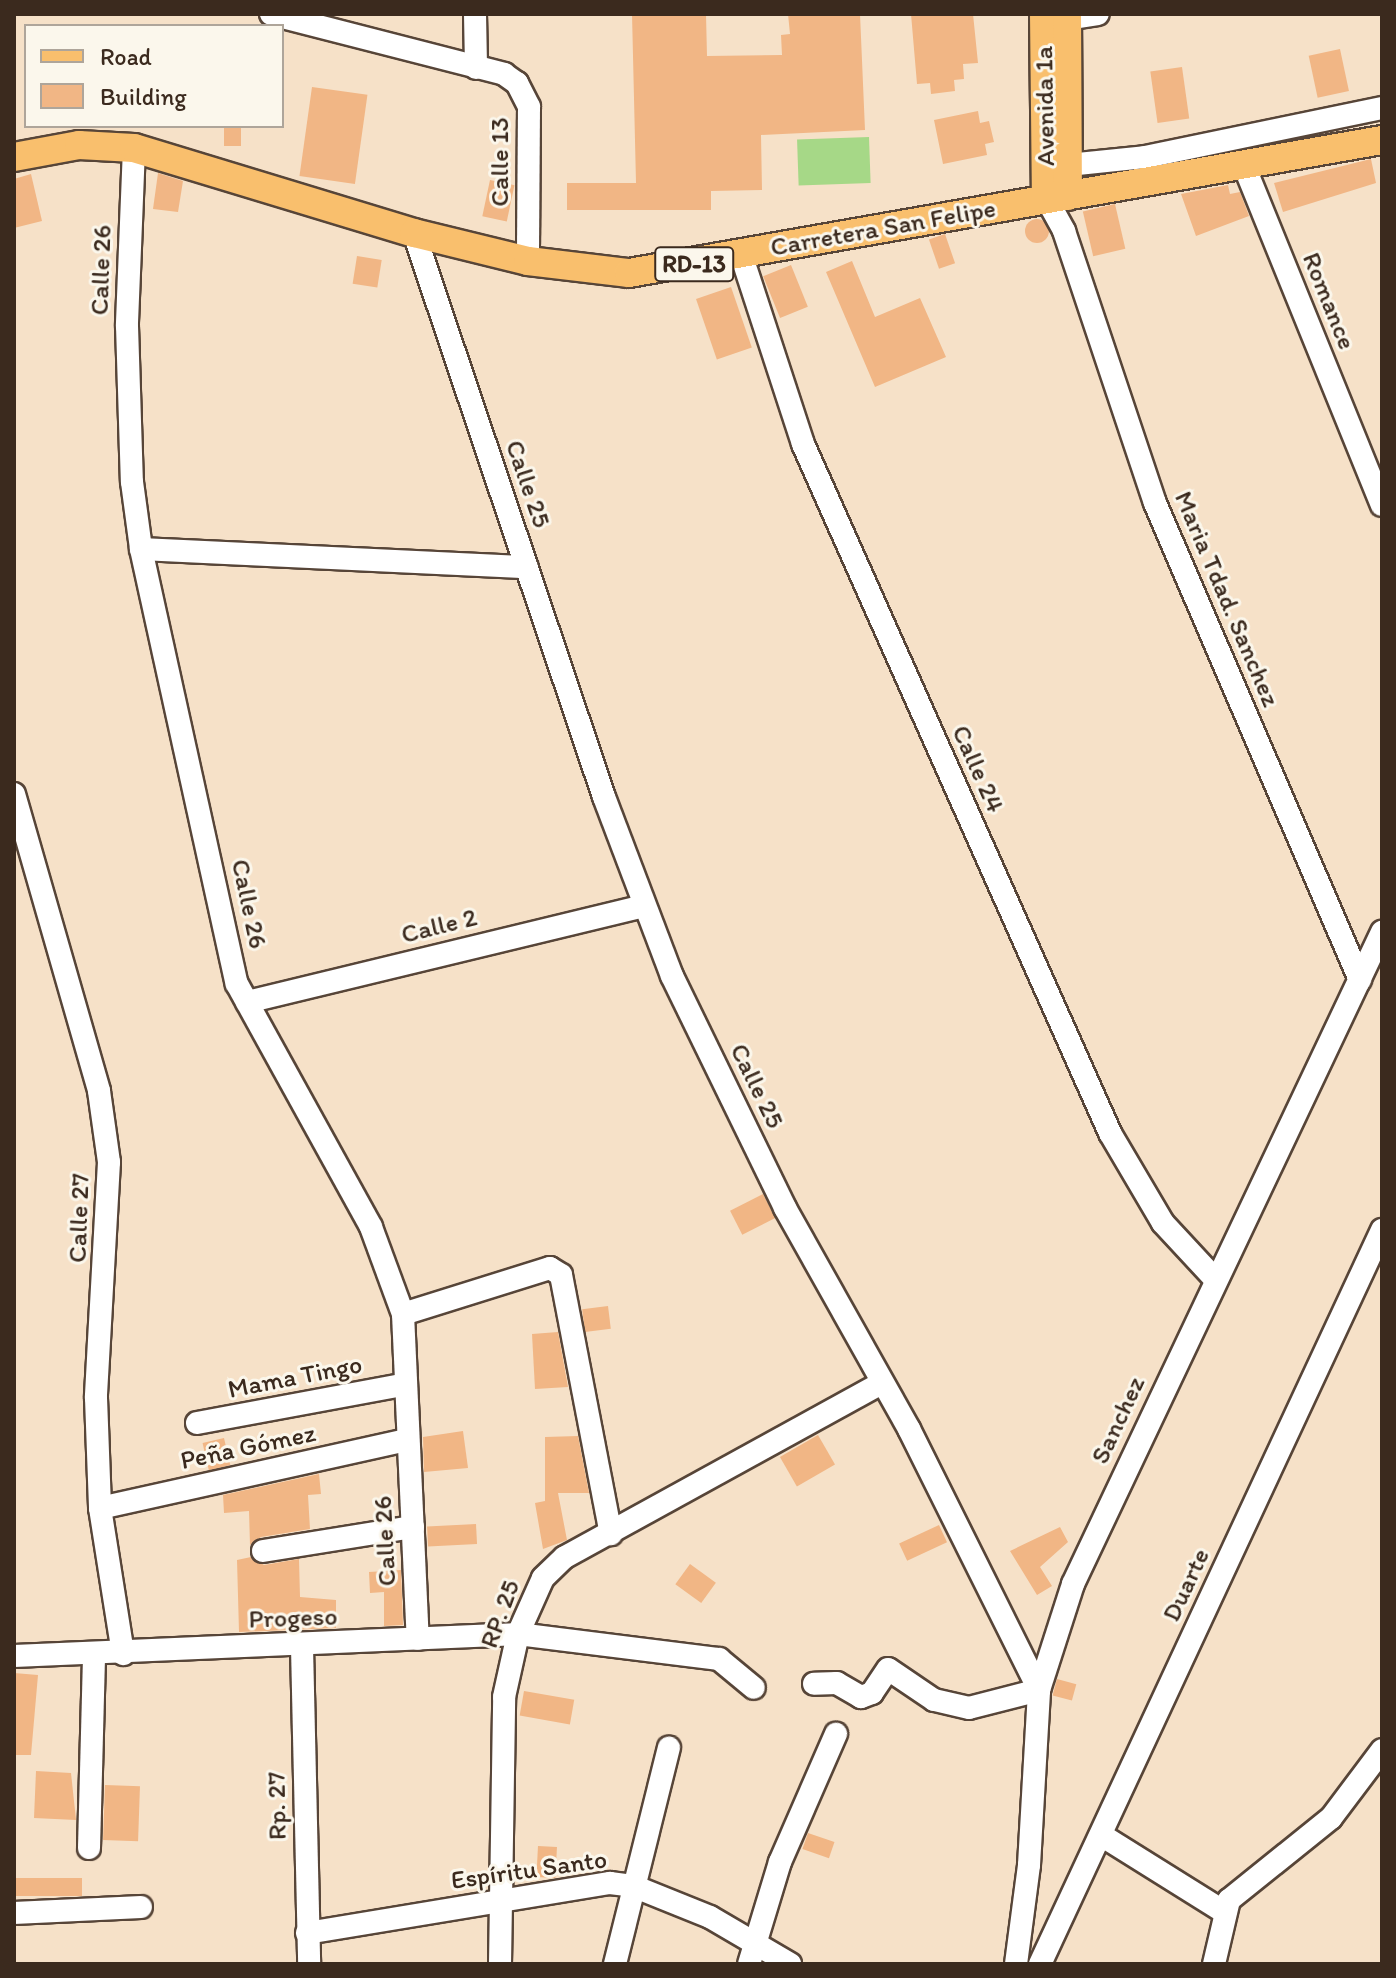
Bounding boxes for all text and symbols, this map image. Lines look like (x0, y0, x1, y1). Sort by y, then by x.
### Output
legend (24, 24, 284, 128)
text: Road (100, 42, 152, 71)
street label: Avenida 1a (1028, 46, 1062, 166)
text: Building (100, 82, 187, 111)
street label: Calle 13 (484, 117, 516, 207)
street label: Carretera San Felipe (768, 193, 998, 263)
street label: Calle 26 (84, 224, 118, 316)
road number: RD-13 (654, 244, 734, 284)
street label: Romance (1295, 248, 1363, 354)
street label: Calle 25 (499, 436, 557, 532)
street label: Maria Tdad. Sanchez (1168, 487, 1286, 711)
street label: Calle 24 (945, 720, 1011, 818)
street label: Calle 26 (224, 856, 274, 952)
street label: Calle 2 (398, 902, 480, 950)
street label: Calle 25 (723, 1038, 791, 1134)
street label: Calle 27 (62, 1173, 96, 1263)
street label: Mama Tingo (225, 1349, 365, 1405)
street label: Sanchez (1084, 1371, 1152, 1469)
street label: Peña Gómez (178, 1417, 318, 1477)
street label: Calle 26 (367, 1495, 403, 1587)
street label: Duarte (1156, 1544, 1216, 1626)
street label: RP. 25 (473, 1576, 527, 1652)
street label: Progeso (248, 1601, 338, 1635)
street label: Rp. 27 (261, 1772, 293, 1840)
street label: Espíritu Santo (449, 1844, 609, 1896)

